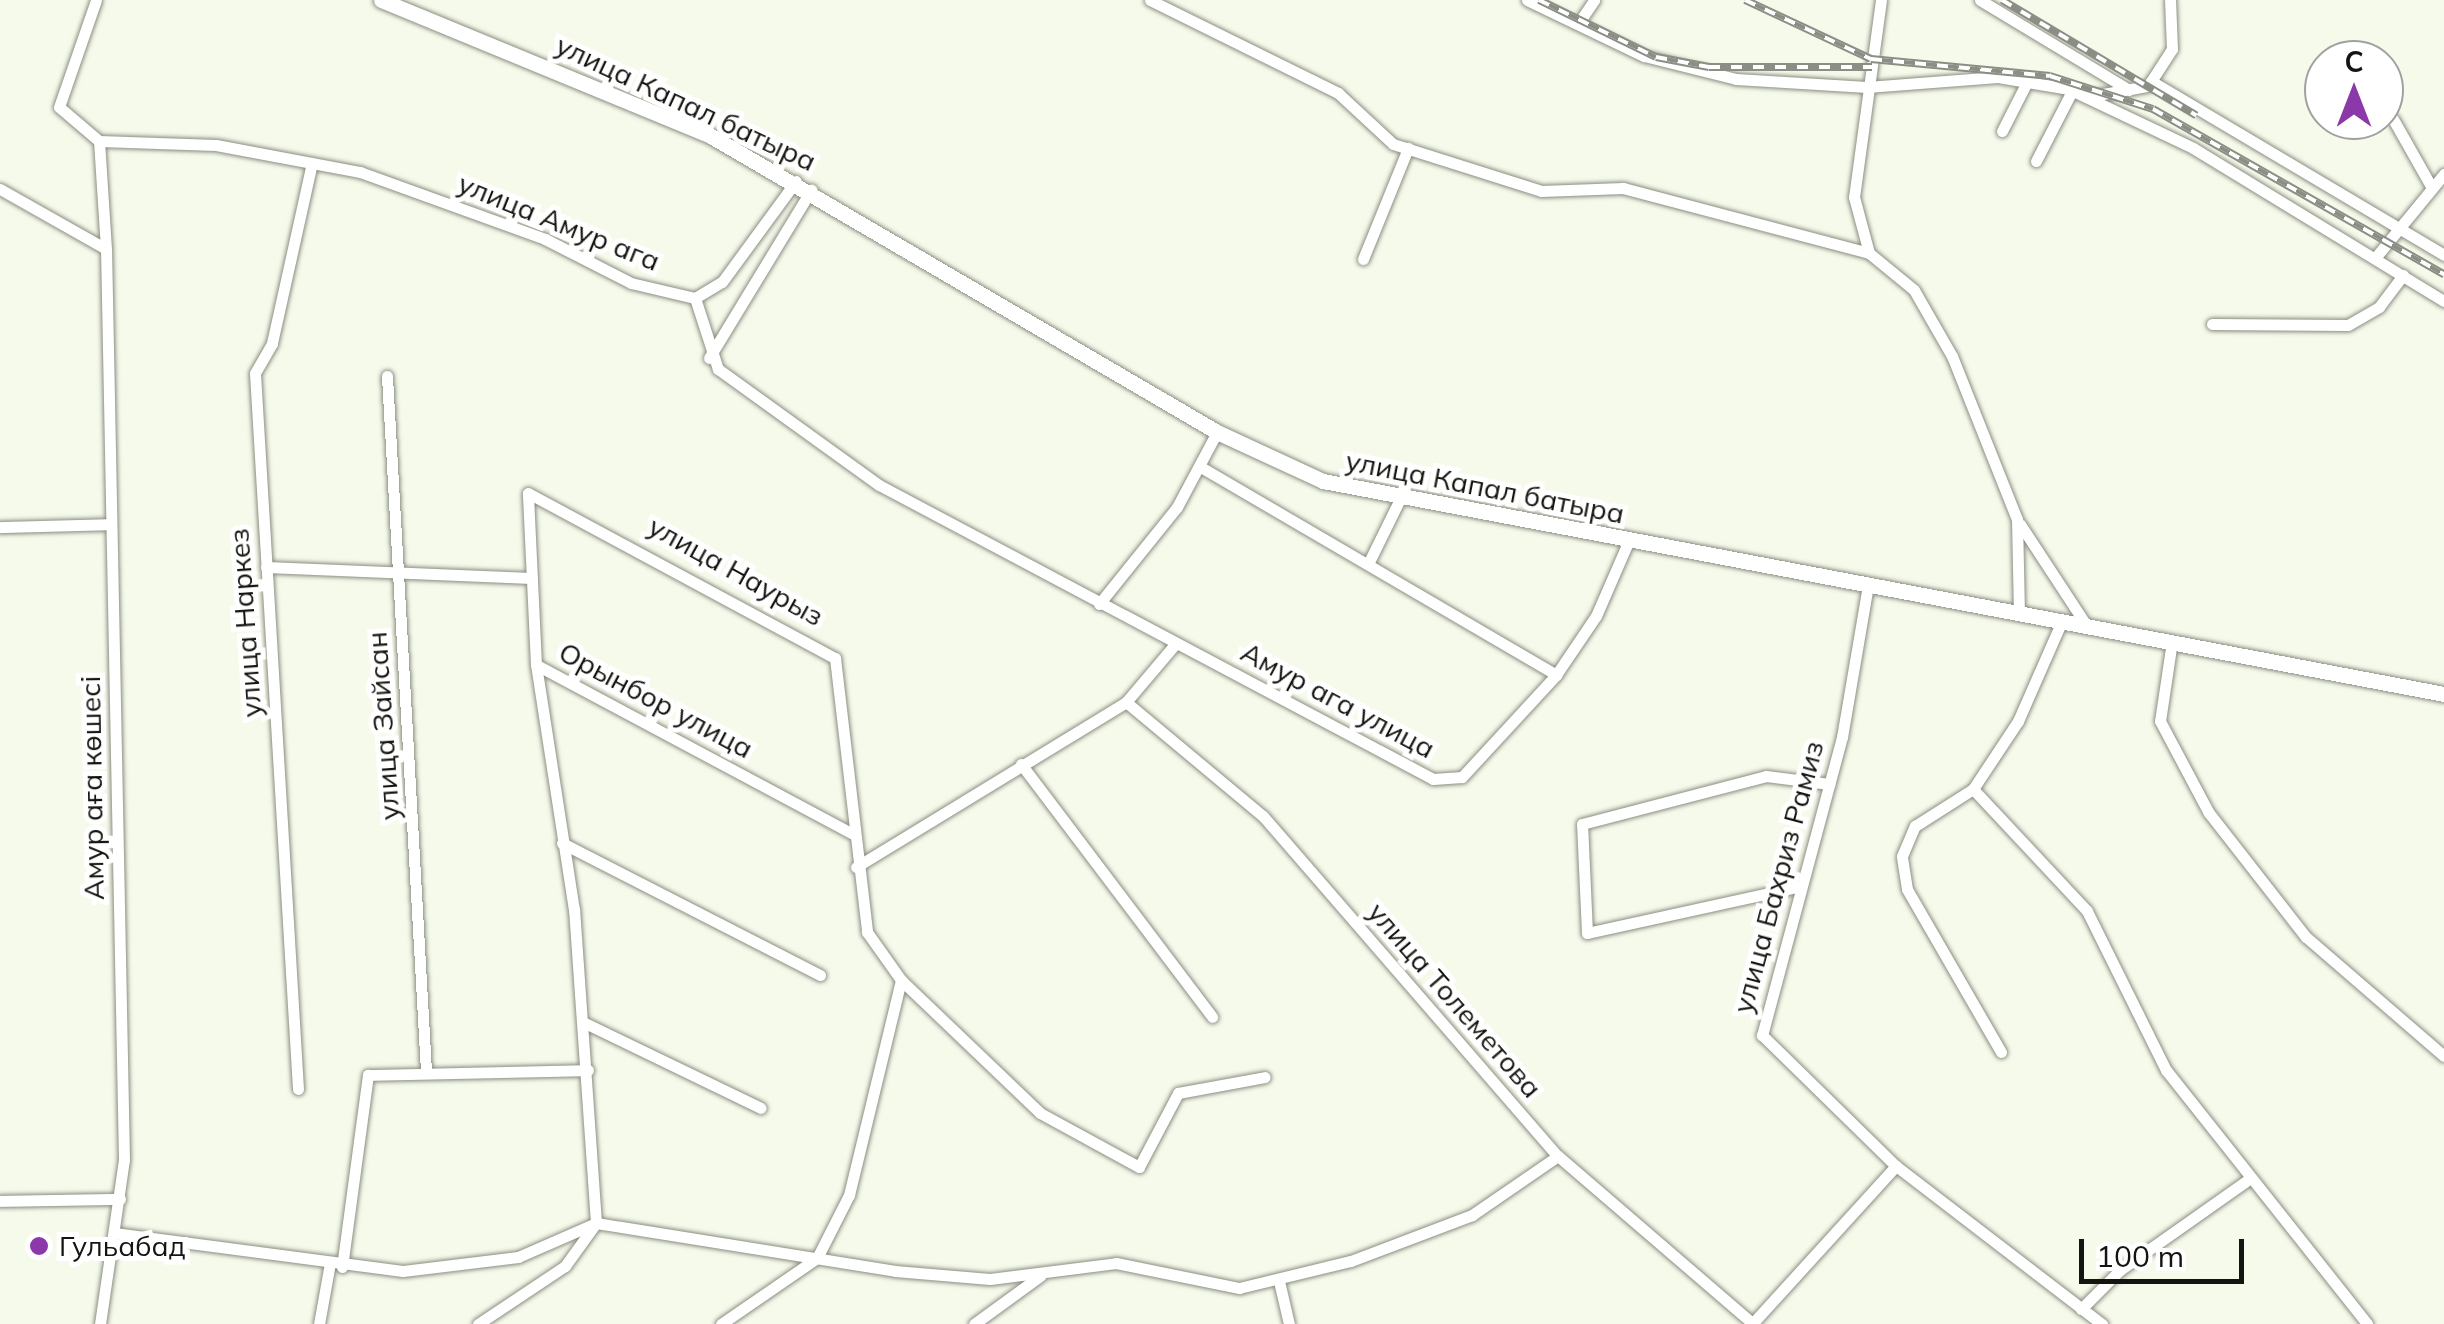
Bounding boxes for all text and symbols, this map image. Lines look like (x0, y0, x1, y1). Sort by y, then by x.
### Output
street label: улица Капал батыра (551, 28, 821, 178)
north arrow (2304, 40, 2404, 140)
text: С (2344, 44, 2364, 79)
street label: улица Амур ага (453, 166, 665, 278)
street label: улица Капал батыра (1343, 444, 1627, 530)
street label: улица Наурыз (643, 509, 829, 633)
street label: улица Наркез (222, 527, 268, 719)
street label: улица Зайсан (360, 631, 406, 821)
street label: Орынбор улица (553, 635, 759, 765)
street label: Амур ага улица (1235, 635, 1441, 765)
street label: Амур аға көшесі (73, 676, 111, 900)
street label: улица Бахриз Рамиз (1726, 737, 1830, 1017)
street label: улица Толеметова (1361, 896, 1549, 1104)
scale bar (2084, 1219, 2249, 1281)
place label: Гульабад (59, 1229, 186, 1263)
marker: Гульабад (28, 1235, 50, 1257)
text: 100 m (2096, 1237, 2184, 1275)

